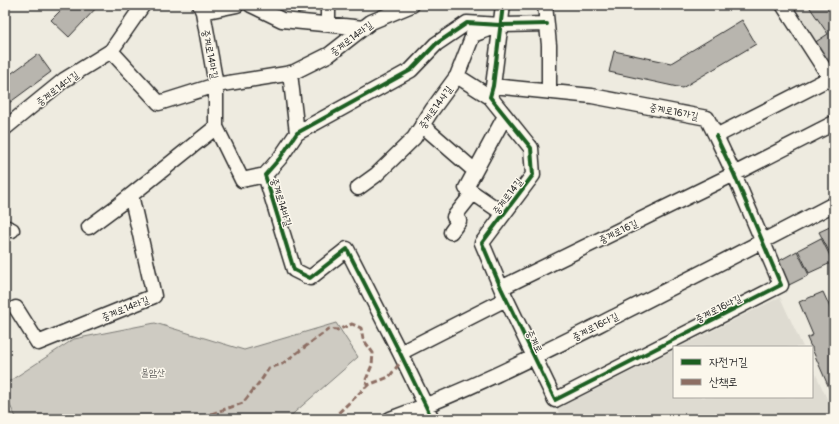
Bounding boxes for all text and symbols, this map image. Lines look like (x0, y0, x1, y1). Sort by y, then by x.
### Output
street label: 중계로14라길 (328, 19, 375, 59)
street label: 중계로14마길 (199, 29, 221, 80)
street label: 중계로14다길 (34, 69, 81, 109)
street label: 중계로14사길 (417, 84, 455, 131)
street label: 중계로16가길 (648, 101, 699, 123)
street label: 중계로14길 (490, 176, 525, 217)
street label: 중계로14바길 (268, 177, 294, 228)
street label: 중계로16길 (597, 217, 640, 246)
street label: 중계로16나길 (693, 292, 743, 326)
street label: 중계로14라길 (100, 294, 151, 324)
street label: 중계로16다길 (570, 310, 620, 344)
street label: 중계로 (523, 328, 545, 355)
legend (673, 346, 813, 398)
text: 자전거길 (709, 355, 748, 370)
park label: 불암산 (141, 367, 165, 379)
text: 산책로 (709, 375, 738, 390)

